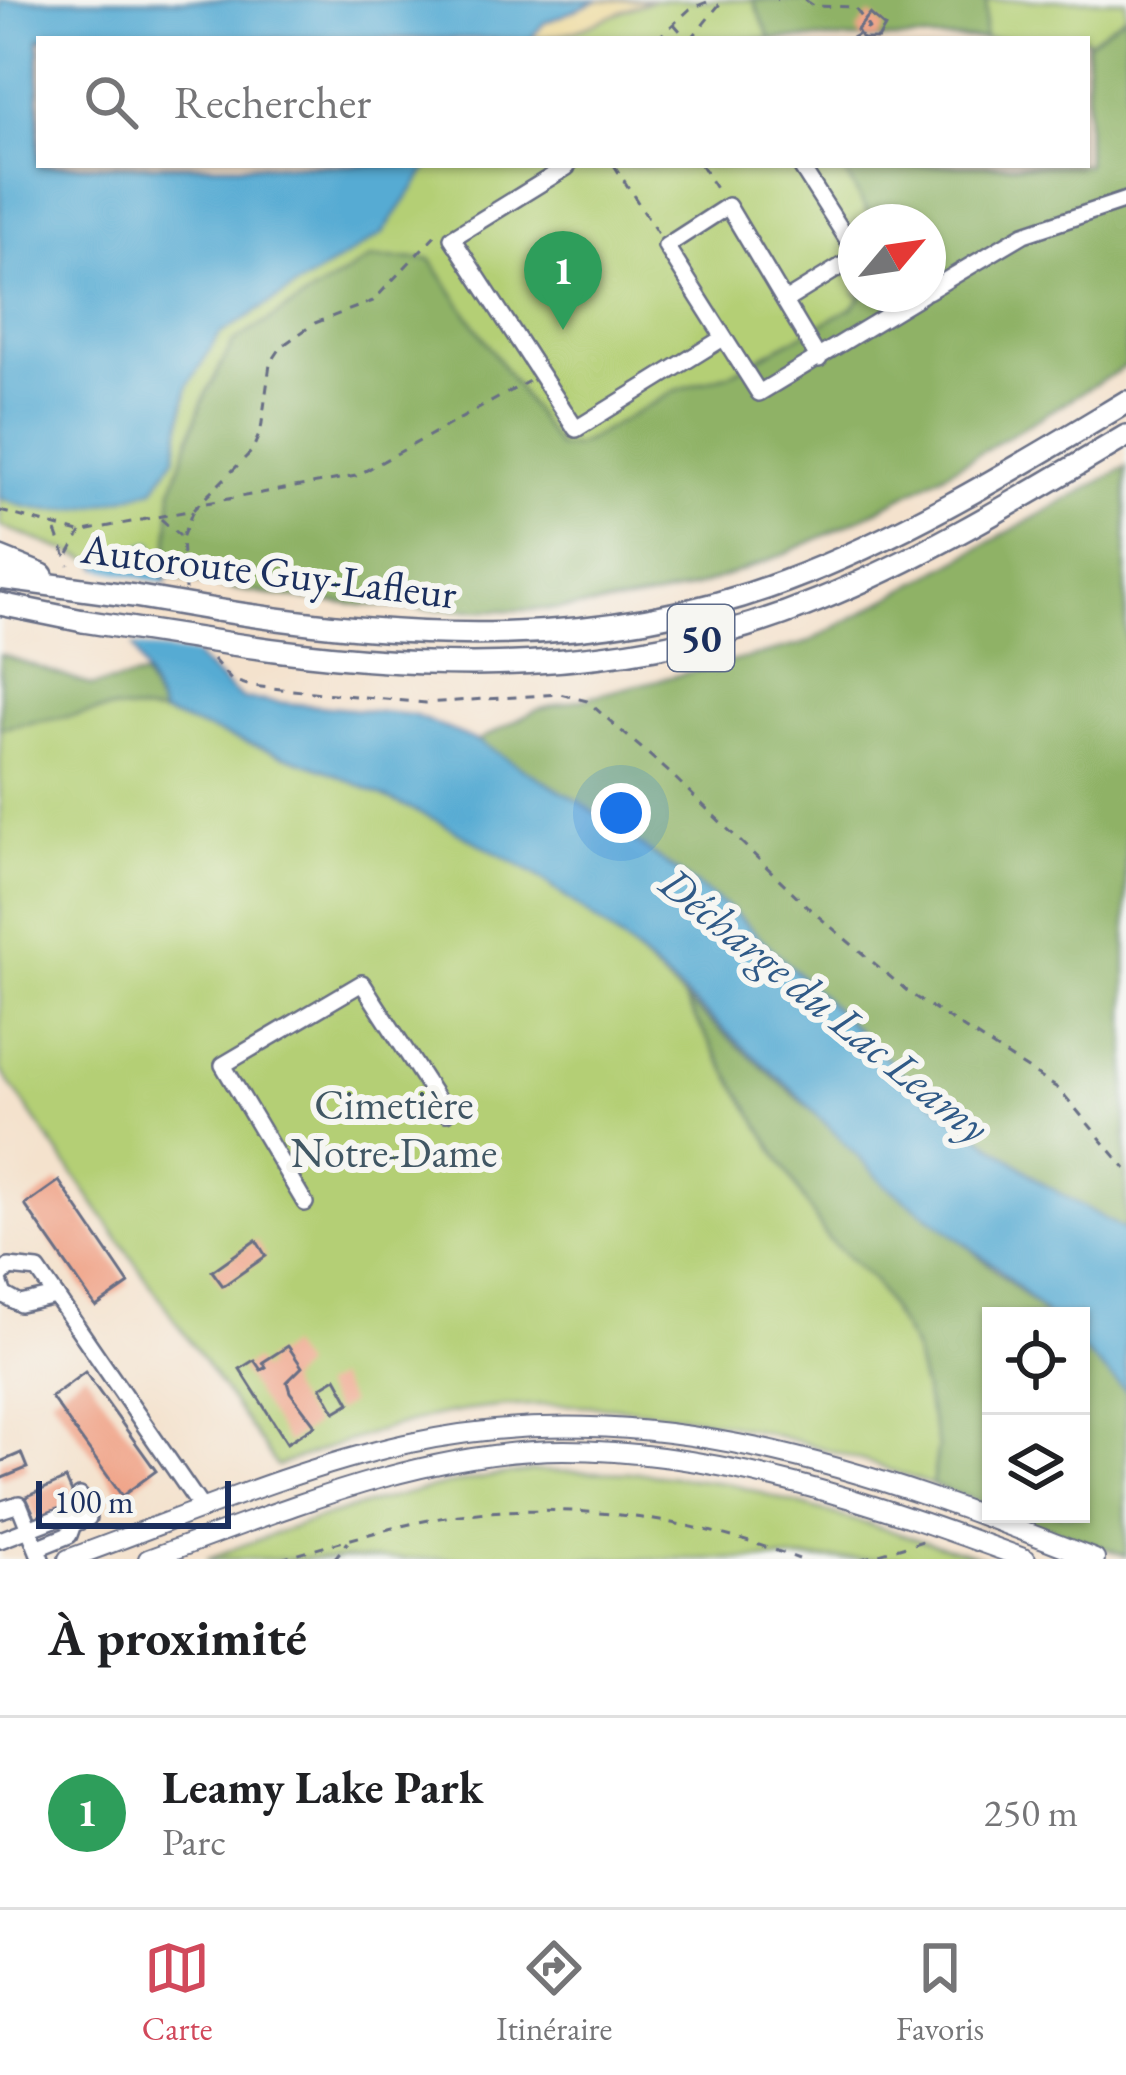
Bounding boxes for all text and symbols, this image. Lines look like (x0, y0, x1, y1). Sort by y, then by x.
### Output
search box (36, 36, 1090, 168)
icon: search (78, 69, 144, 135)
text: Rechercher (174, 73, 371, 131)
north arrow (838, 204, 946, 312)
pin: 1 (524, 231, 602, 330)
street label: Autoroute Guy-Lafleur (77, 521, 460, 621)
road number: 50 (668, 605, 734, 671)
your location (591, 783, 651, 843)
water label: Décharge du Lac Leamy (648, 853, 1002, 1155)
park label: Cimetière Notre-Dame (291, 1077, 497, 1180)
map controls (982, 1307, 1090, 1523)
button: locate (982, 1307, 1090, 1415)
button: layers (982, 1415, 1090, 1523)
scale bar (36, 1475, 231, 1528)
text: 100 m (54, 1480, 134, 1523)
text: À proximité (48, 1604, 307, 1670)
text: Leamy Lake Park (162, 1758, 483, 1816)
text: 1 (77, 1787, 97, 1838)
text: 250 m (984, 1787, 1078, 1838)
text: Parc (162, 1816, 226, 1867)
tab: Carte (142, 1935, 213, 2050)
tab: Itinéraire (496, 1935, 612, 2050)
tab: Favoris (896, 1935, 984, 2050)

